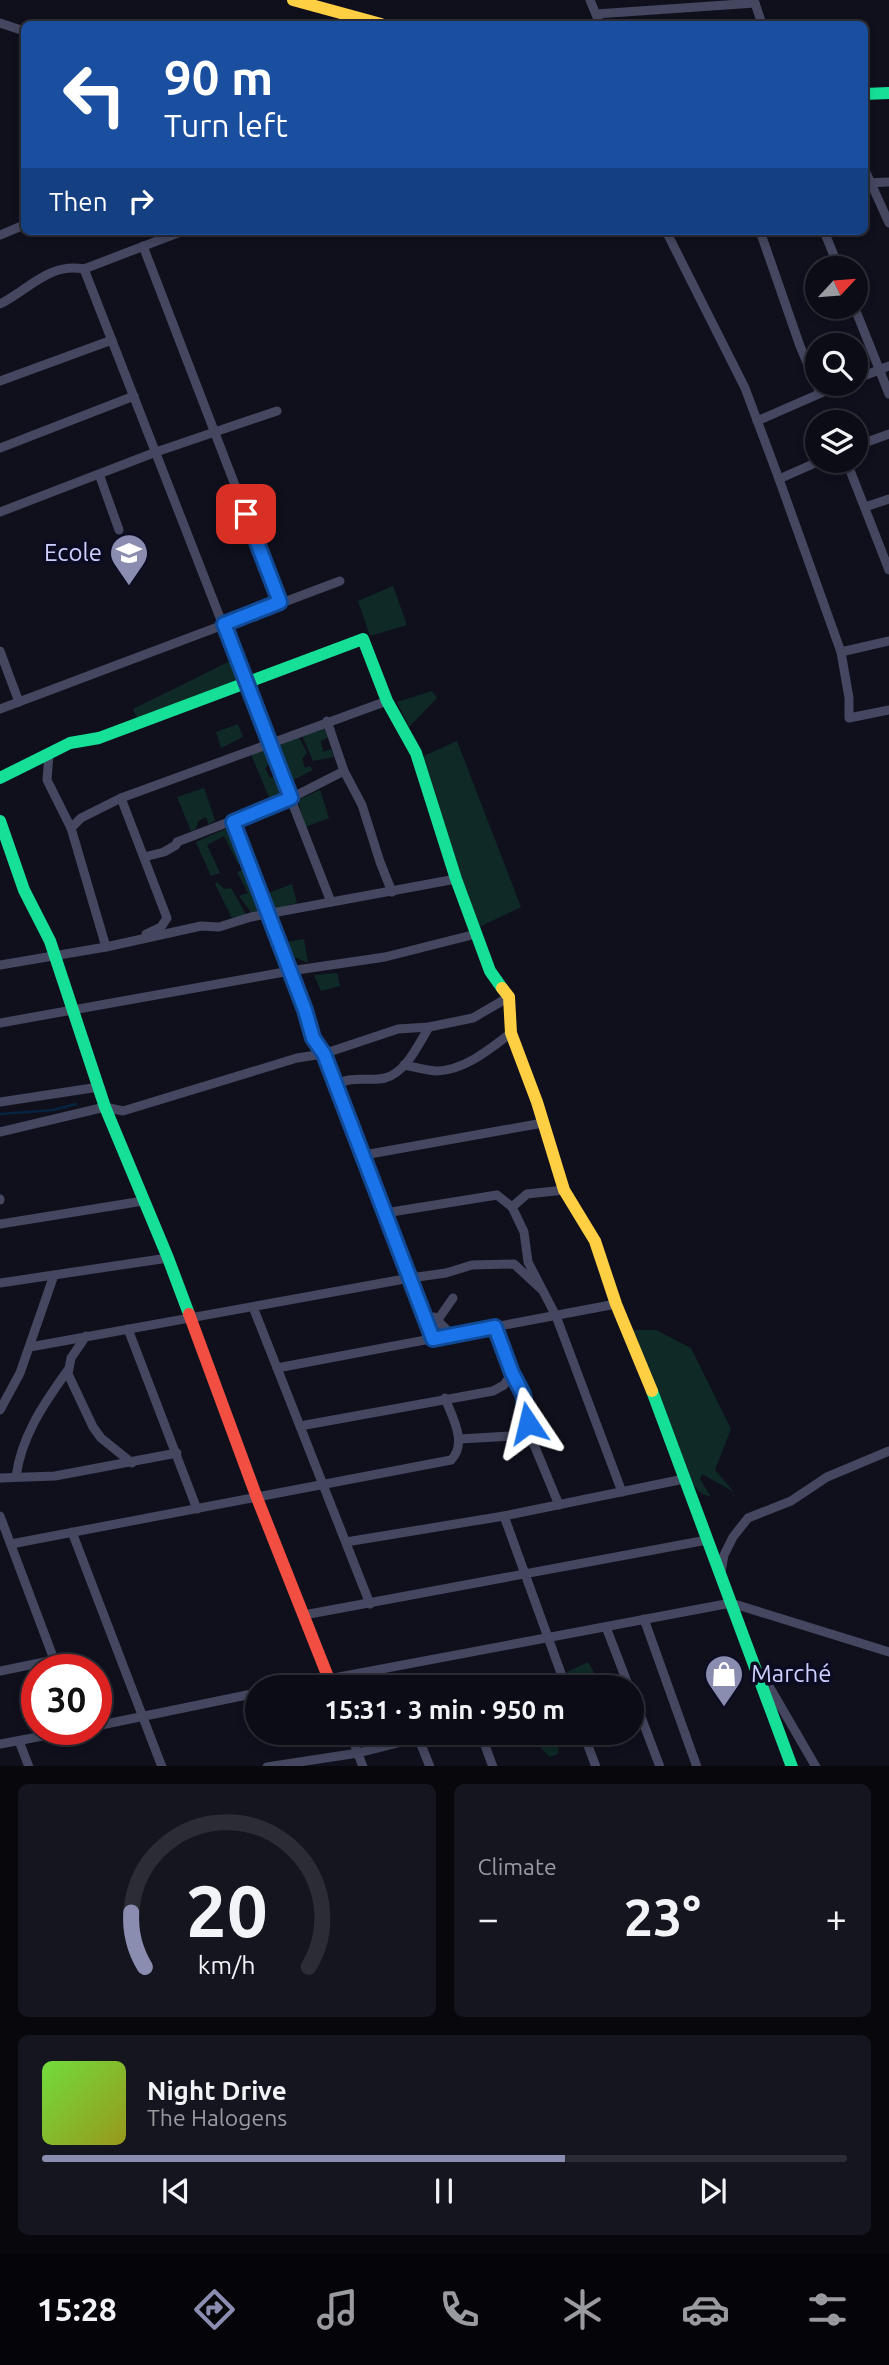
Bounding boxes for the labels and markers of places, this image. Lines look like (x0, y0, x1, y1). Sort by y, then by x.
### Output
pin (216, 484, 276, 544)
school or university icon: Ecole (108, 532, 150, 587)
place label: Ecole (44, 539, 102, 566)
shop icon: Marché (703, 1653, 745, 1708)
place label: Marché (751, 1660, 831, 1687)

